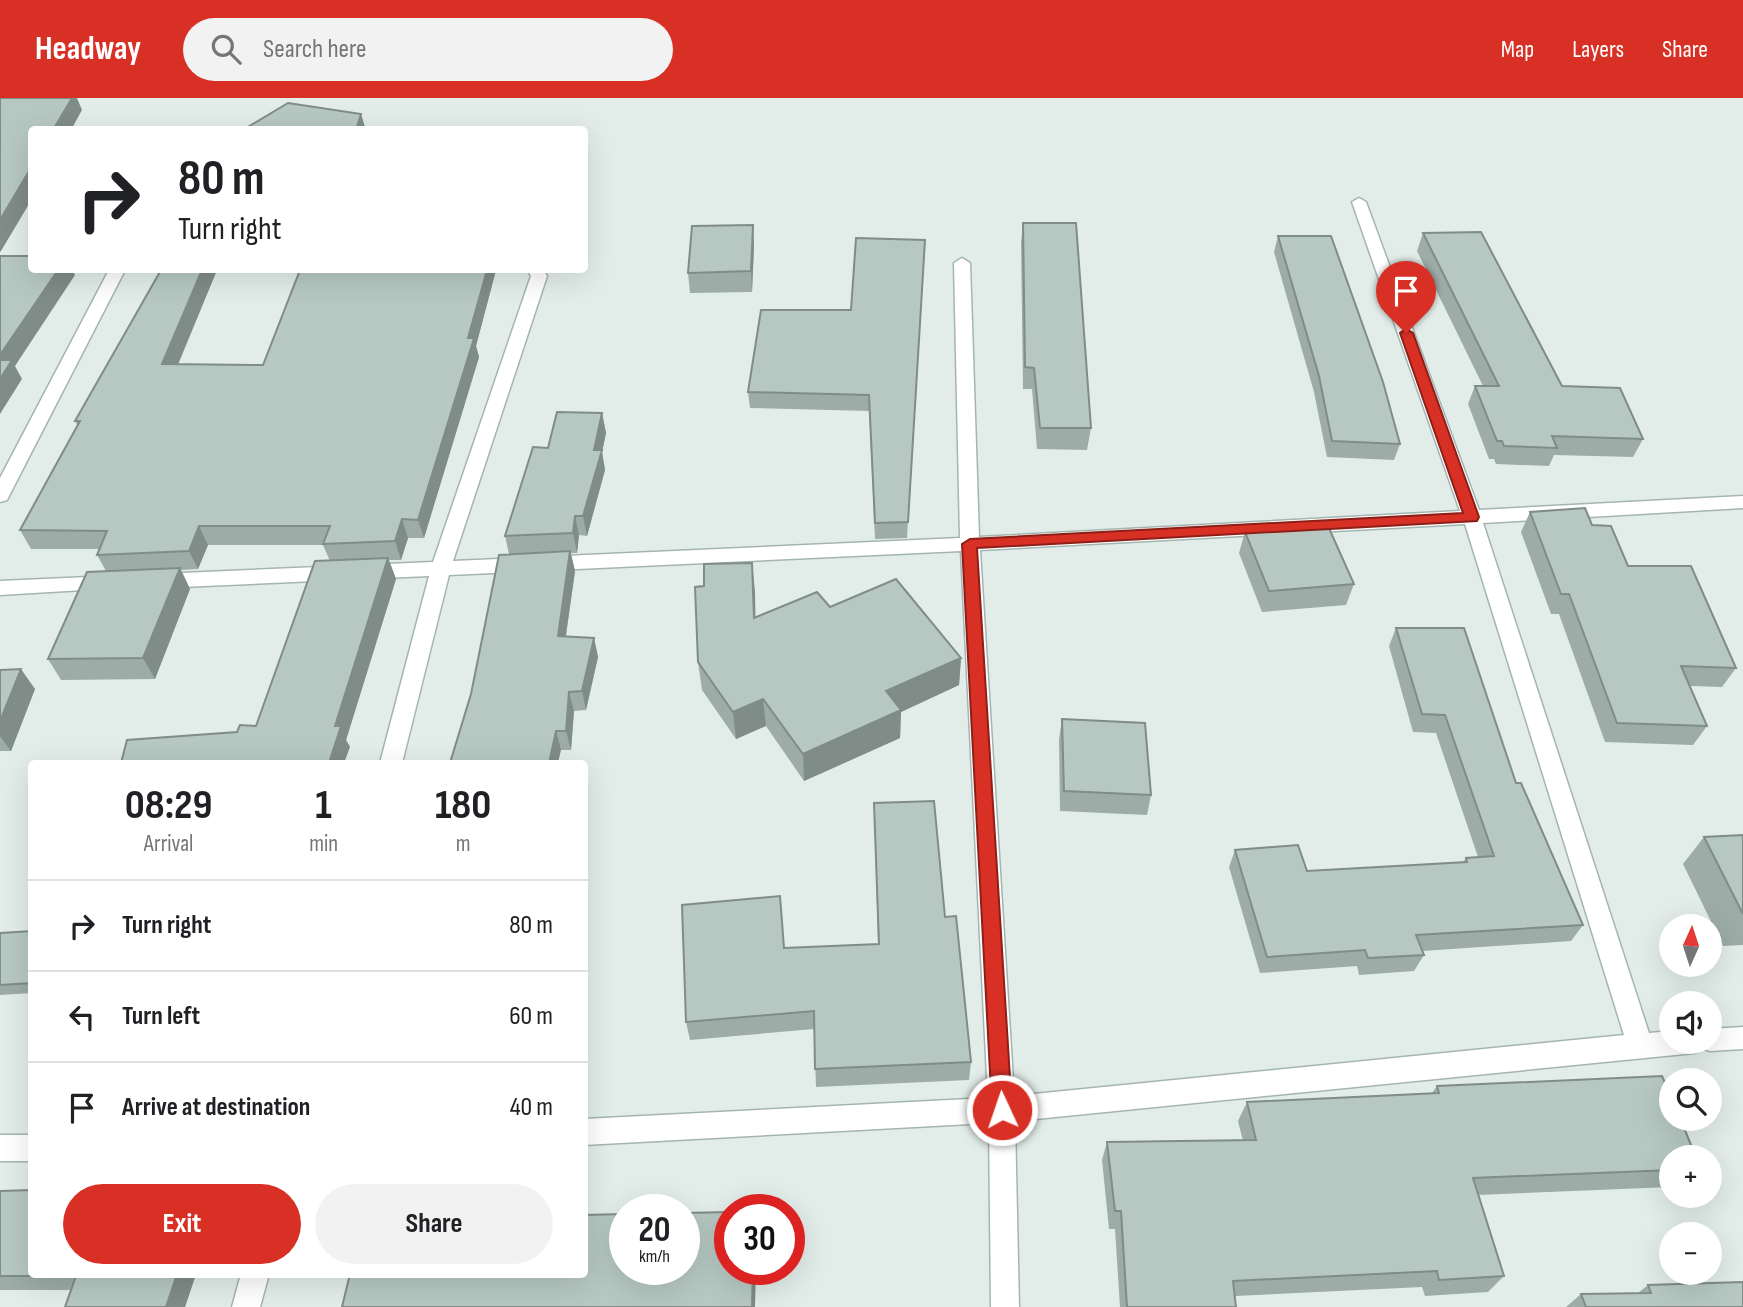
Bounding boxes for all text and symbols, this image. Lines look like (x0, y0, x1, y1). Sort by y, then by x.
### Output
search box (183, 18, 673, 81)
text: Headway (35, 29, 141, 69)
icon: search (207, 30, 245, 68)
text: Search here (263, 34, 366, 65)
text: Map (1501, 35, 1534, 64)
text: Layers (1572, 35, 1624, 64)
text: Share (1662, 35, 1708, 64)
text: 80 m (178, 150, 265, 209)
icon: right (63, 154, 154, 245)
text: Turn right (178, 210, 282, 249)
pin (1376, 261, 1436, 333)
icon: arrive (1387, 272, 1425, 310)
text: 08:29 (125, 780, 212, 831)
text: 1 (315, 780, 332, 831)
text: 180 (435, 780, 491, 831)
text: Arrival (144, 830, 193, 858)
text: min (309, 830, 338, 858)
text: m (456, 830, 470, 858)
icon: right (63, 907, 101, 945)
text: Turn right (122, 910, 211, 941)
text: 80 m (509, 910, 553, 941)
north arrow (1659, 914, 1722, 976)
map controls (1659, 914, 1722, 1285)
button: sound (1659, 991, 1722, 1054)
icon: left (63, 998, 101, 1036)
text: Turn left (122, 1001, 200, 1032)
text: 60 m (509, 1001, 553, 1032)
button: search (1659, 1068, 1722, 1131)
position arrow (965, 1073, 1039, 1147)
icon: arrive (63, 1089, 101, 1127)
text: Arrive at destination (122, 1092, 310, 1123)
text: 40 m (510, 1092, 553, 1123)
button: + (1659, 1145, 1722, 1208)
button: Exit (63, 1184, 301, 1264)
button: Share (315, 1184, 553, 1264)
speed limit sign: 30 (714, 1194, 805, 1285)
text: 20 (639, 1209, 671, 1252)
button: − (1659, 1222, 1722, 1285)
text: km/h (639, 1246, 670, 1267)

